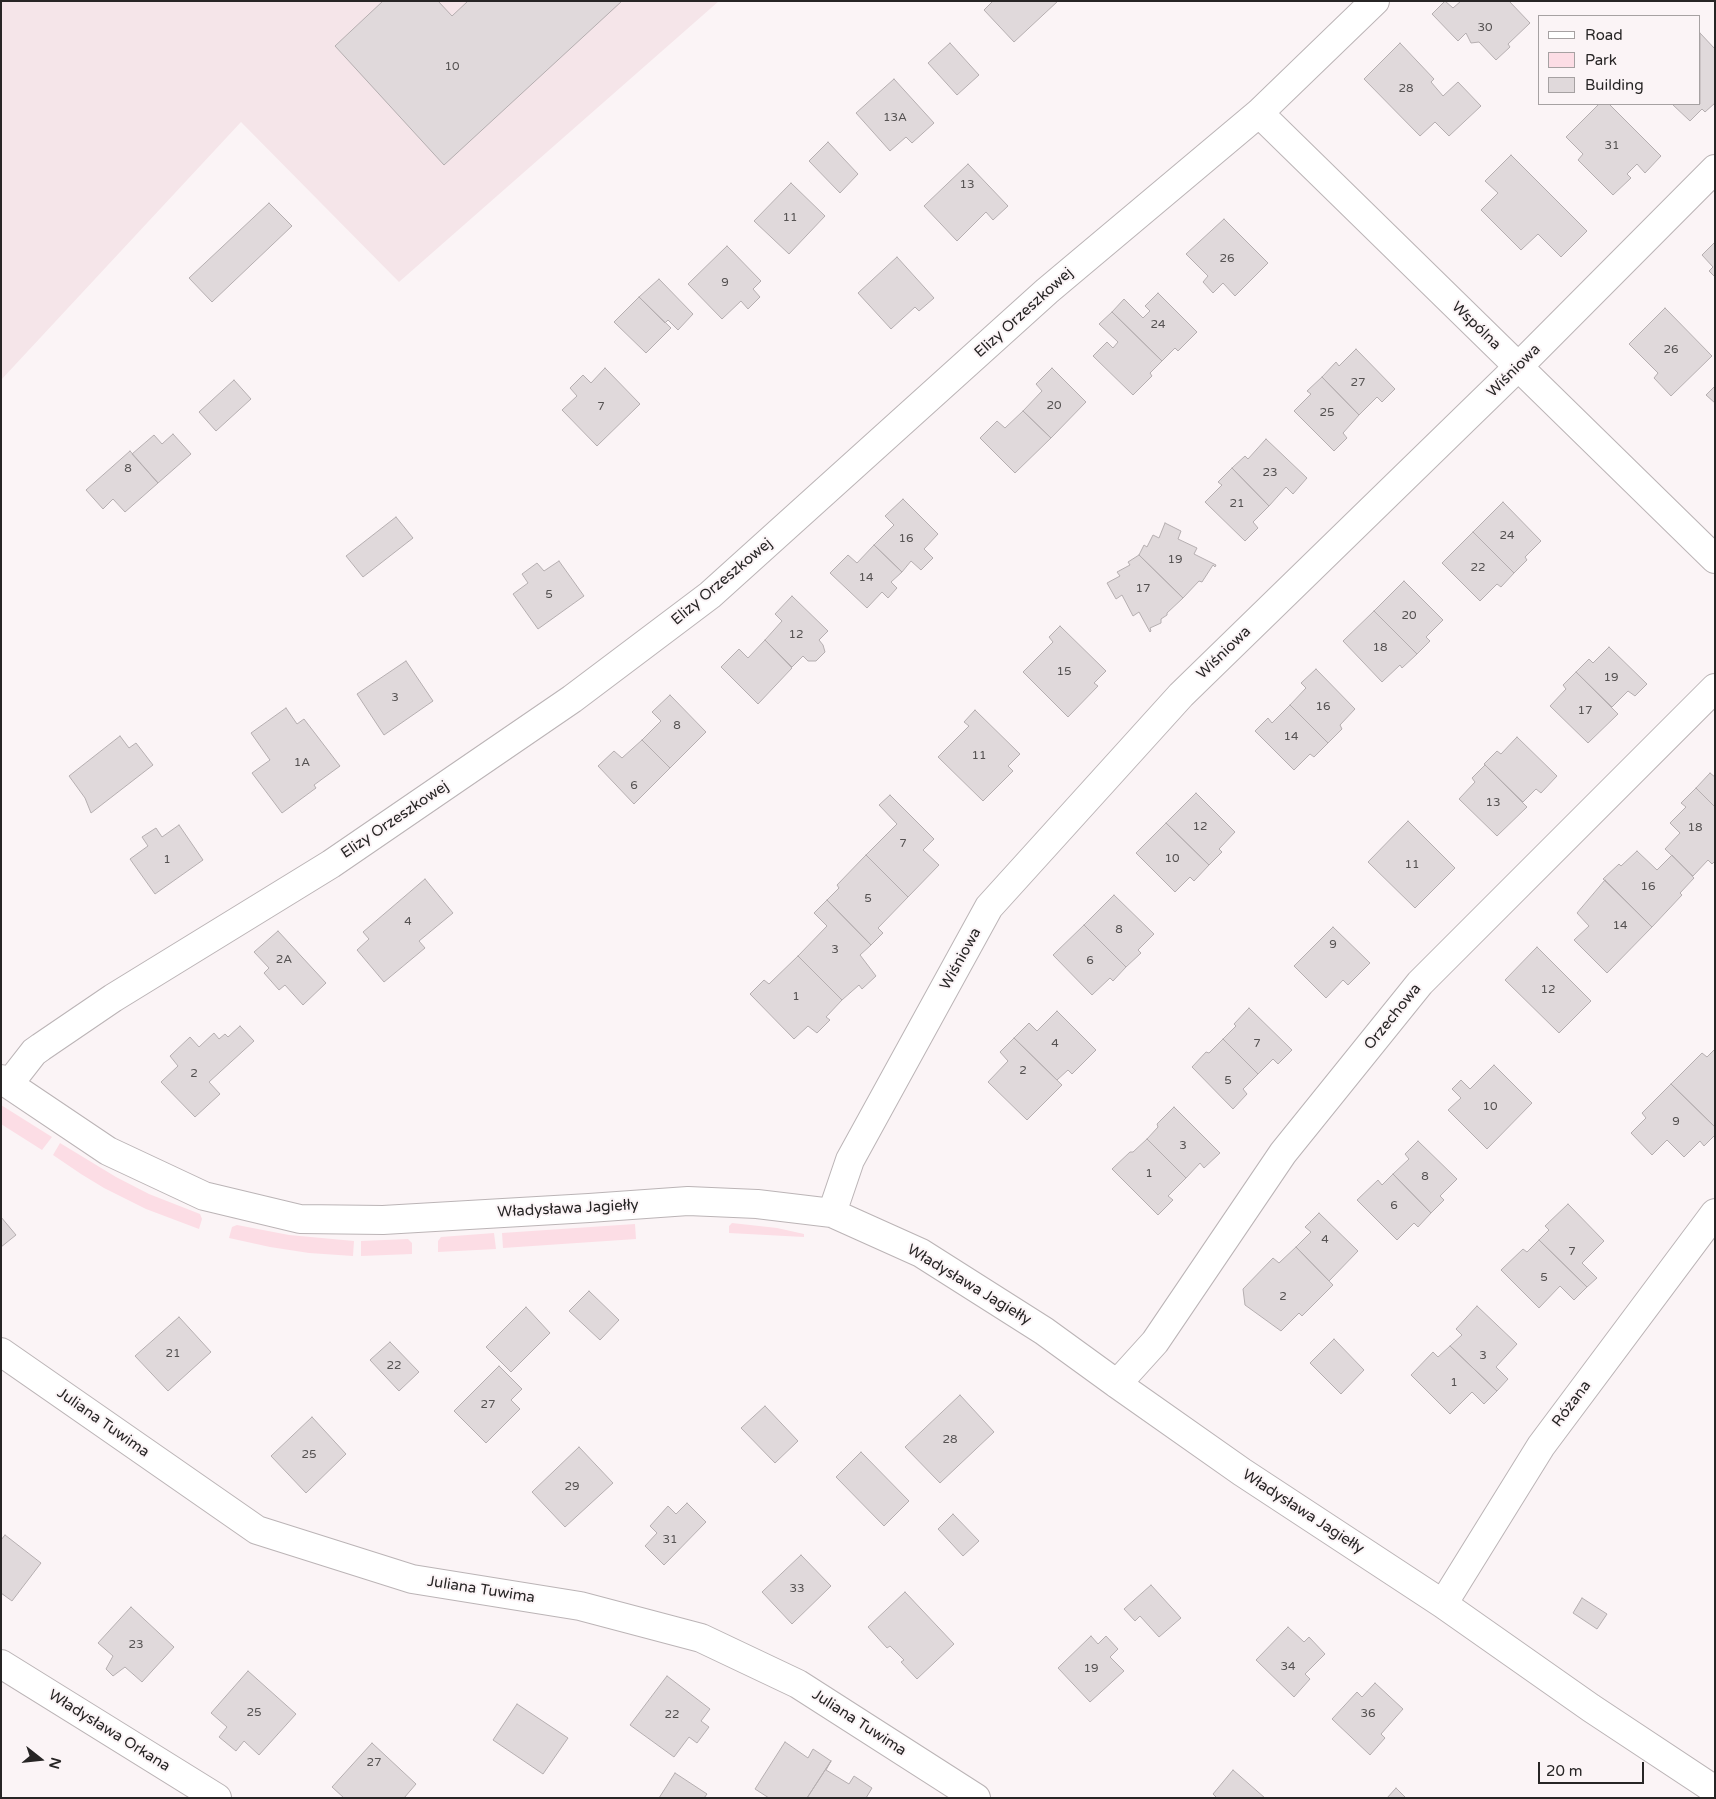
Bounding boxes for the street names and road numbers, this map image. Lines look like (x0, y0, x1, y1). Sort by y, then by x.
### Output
street label: Elizy Orzeszkowej (971, 264, 1077, 362)
street label: Wspólna (1448, 298, 1504, 354)
street label: Wiśniowa (1484, 341, 1544, 401)
street label: Elizy Orzeszkowej (668, 535, 776, 629)
street label: Wiśniowa (1193, 623, 1255, 683)
street label: Elizy Orzeszkowej (338, 777, 452, 863)
street label: Wiśniowa (937, 925, 985, 993)
street label: Orzechowa (1361, 980, 1425, 1054)
street label: Władysława Jagiełły (497, 1196, 639, 1222)
street label: Władysława Jagiełły (904, 1241, 1034, 1329)
street label: Różana (1549, 1377, 1595, 1431)
street label: Juliana Tuwima (53, 1384, 153, 1462)
street label: Władysława Jagiełły (1239, 1466, 1367, 1558)
street label: Juliana Tuwima (426, 1573, 536, 1607)
street label: Władysława Orkana (45, 1686, 173, 1776)
street label: Juliana Tuwima (809, 1686, 909, 1760)

